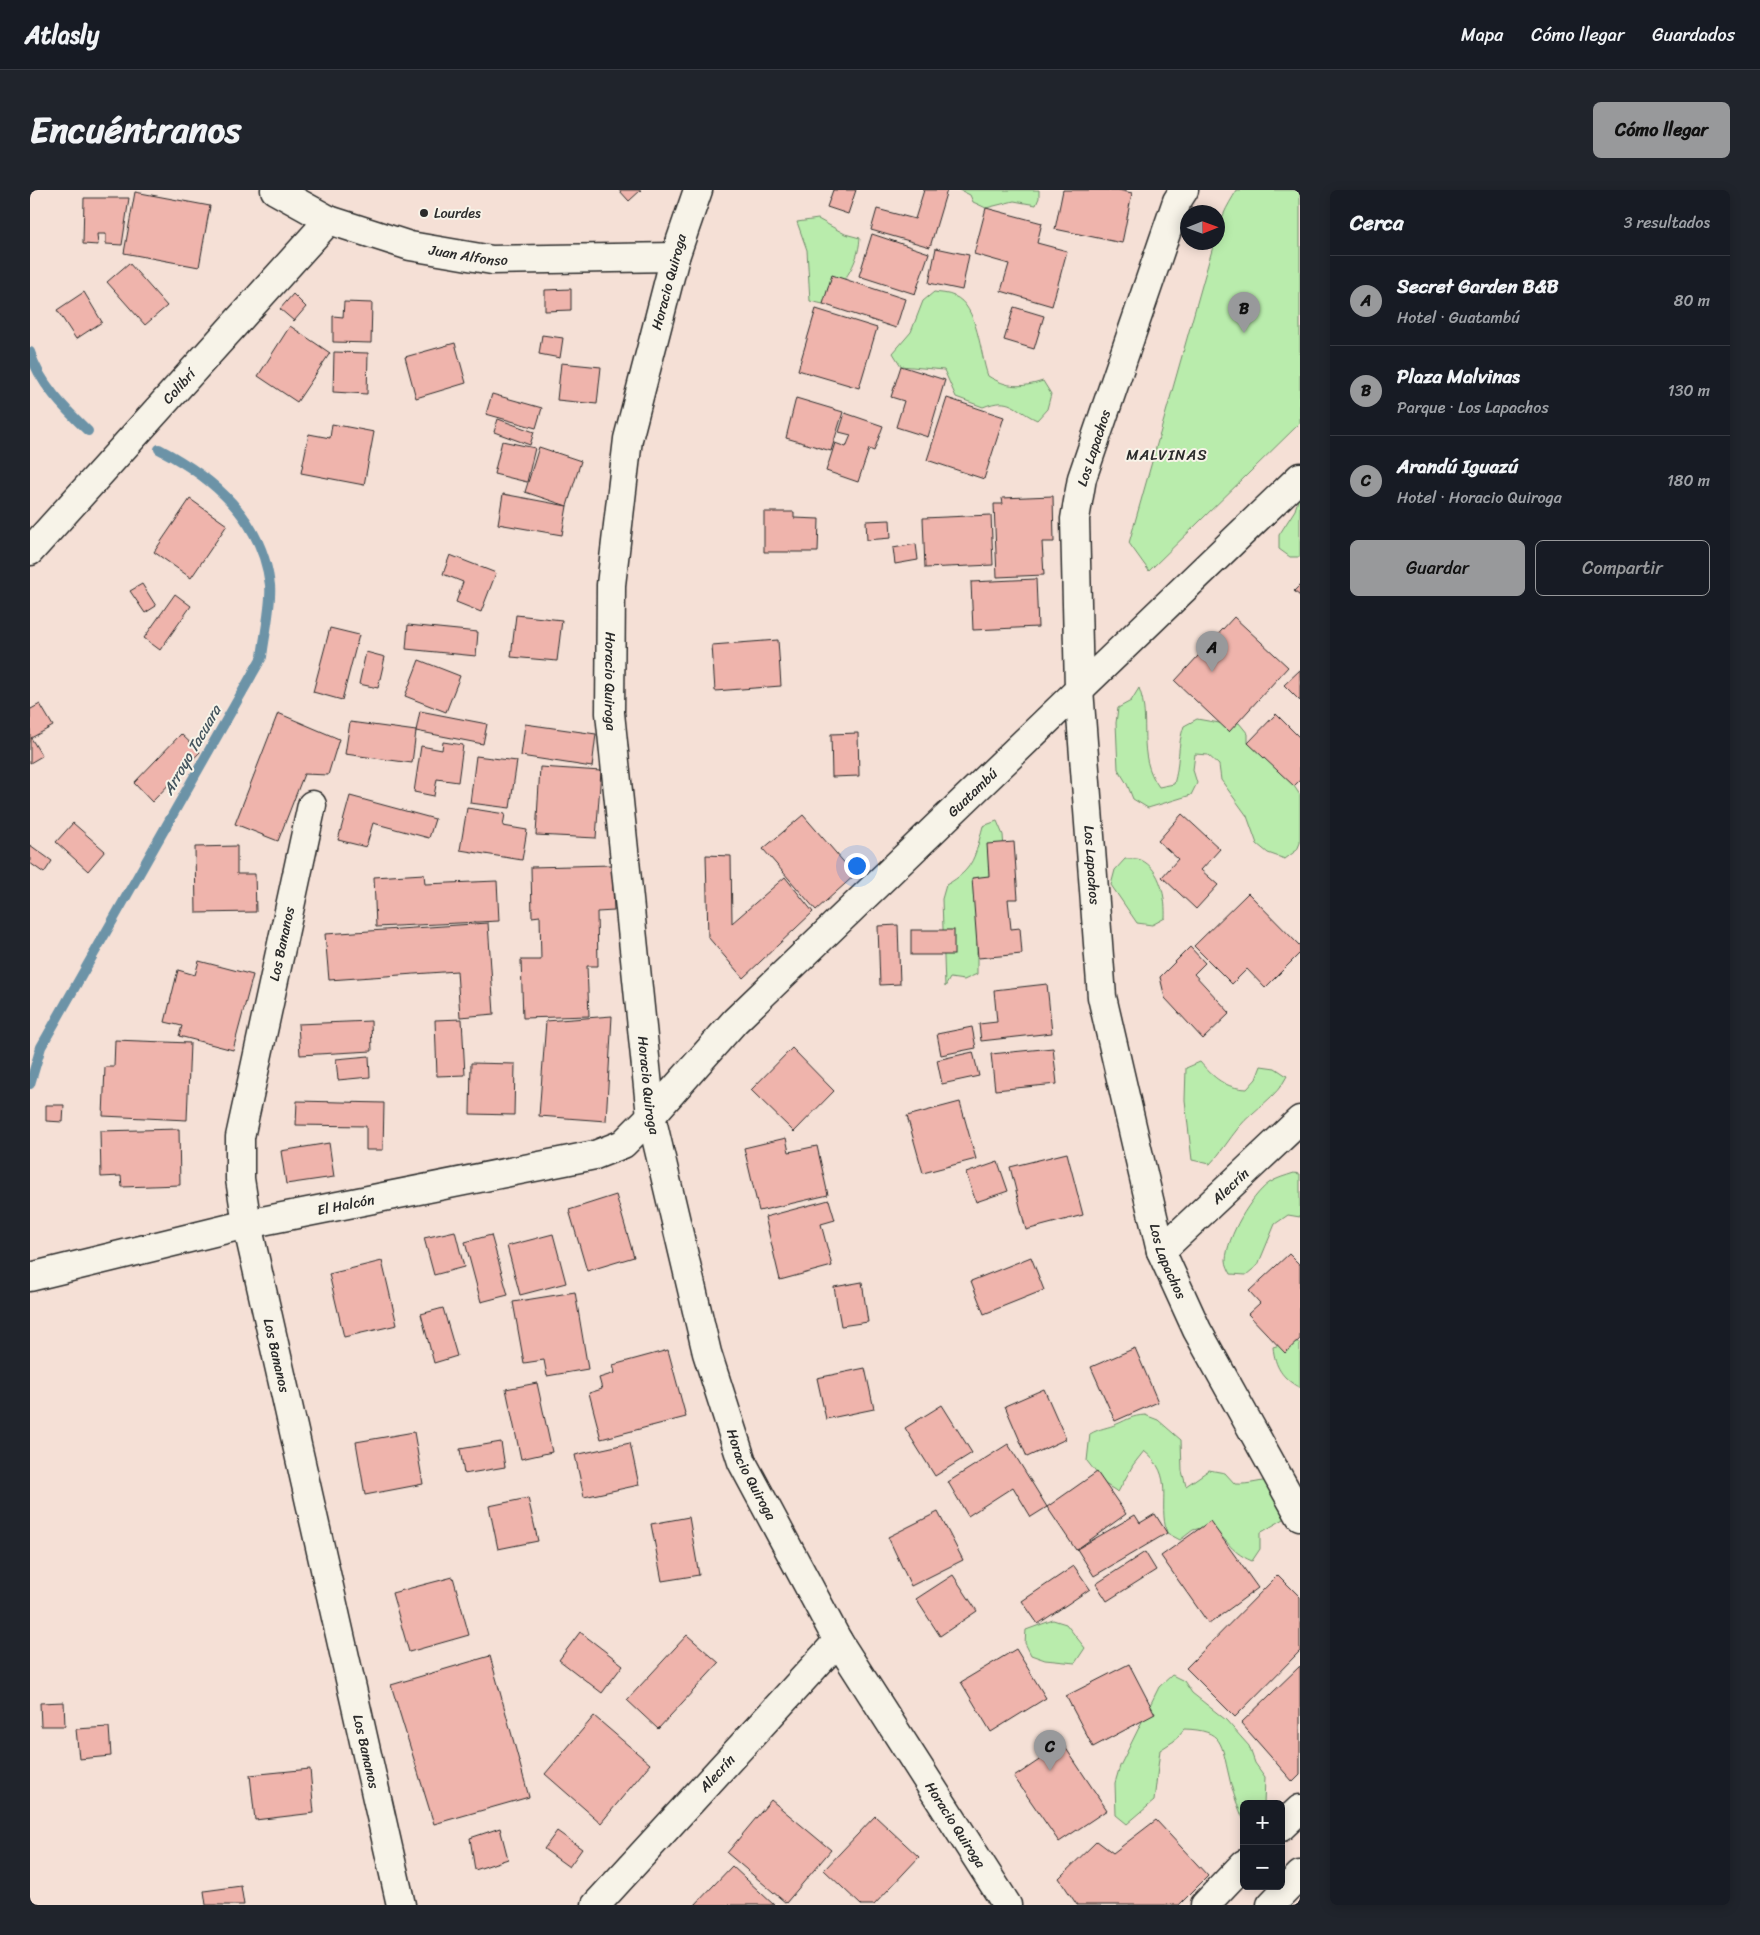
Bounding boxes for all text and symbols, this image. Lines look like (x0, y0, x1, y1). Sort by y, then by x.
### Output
text: Atlasly (25, 14, 99, 56)
text: Mapa (1461, 19, 1503, 51)
text: Cómo llegar (1531, 19, 1624, 51)
text: Guardados (1652, 19, 1735, 51)
text: Encuéntranos (30, 99, 241, 161)
button: Cómo llegar (1593, 102, 1730, 158)
place label: Lourdes (434, 201, 481, 226)
text: Cerca (1350, 204, 1404, 242)
north arrow (1180, 205, 1225, 250)
marker: Lourdes (418, 207, 430, 219)
text: 3 resultados (1624, 208, 1710, 237)
street label: Horacio Quiroga (644, 230, 694, 333)
street label: Juan Alfonso (426, 237, 508, 273)
text: Secret Garden B&B (1397, 270, 1559, 303)
text: A (1361, 286, 1371, 315)
text: 80 m (1674, 286, 1710, 315)
pin: B (1228, 292, 1260, 333)
text: Hotel · Guatambú (1397, 303, 1520, 332)
text: Plaza Malvinas (1397, 360, 1520, 393)
street label: Colibrí (156, 361, 203, 410)
text: B (1361, 376, 1371, 405)
text: 130 m (1668, 376, 1710, 405)
text: Parque · Los Lapachos (1397, 393, 1549, 422)
street label: Los Lapachos (1070, 406, 1118, 490)
district label: MALVINAS (1126, 442, 1208, 468)
text: Arandú Iguazú (1397, 450, 1518, 483)
text: C (1361, 466, 1371, 495)
text: 180 m (1667, 466, 1710, 495)
text: Hotel · Horacio Quiroga (1397, 483, 1562, 512)
button: Guardar (1350, 540, 1525, 596)
button: Compartir (1535, 540, 1710, 596)
pin: A (1196, 631, 1228, 672)
street label: Horacio Quiroga (597, 632, 624, 733)
water label: Arroyo Tacuara (155, 699, 229, 801)
street label: Guatambú (941, 762, 1004, 823)
street label: Los Lapachos (1077, 824, 1108, 906)
your location (844, 853, 870, 879)
street label: Los Bananos (262, 904, 302, 983)
street label: Horacio Quiroga (630, 1035, 668, 1138)
street label: Alecrín (1205, 1161, 1255, 1211)
street label: El Halcón (315, 1186, 377, 1222)
street label: Los Lapachos (1143, 1221, 1194, 1304)
street label: Los Bananos (256, 1316, 297, 1396)
street label: Horacio Quiroga (720, 1425, 784, 1526)
street label: Los Bananos (346, 1712, 387, 1792)
pin: C (1034, 1730, 1066, 1771)
street label: Alecrín (692, 1748, 742, 1799)
street label: Horacio Quiroga (918, 1776, 993, 1874)
map controls (1240, 1800, 1285, 1890)
button: + (1240, 1800, 1285, 1845)
button: − (1240, 1845, 1285, 1890)

